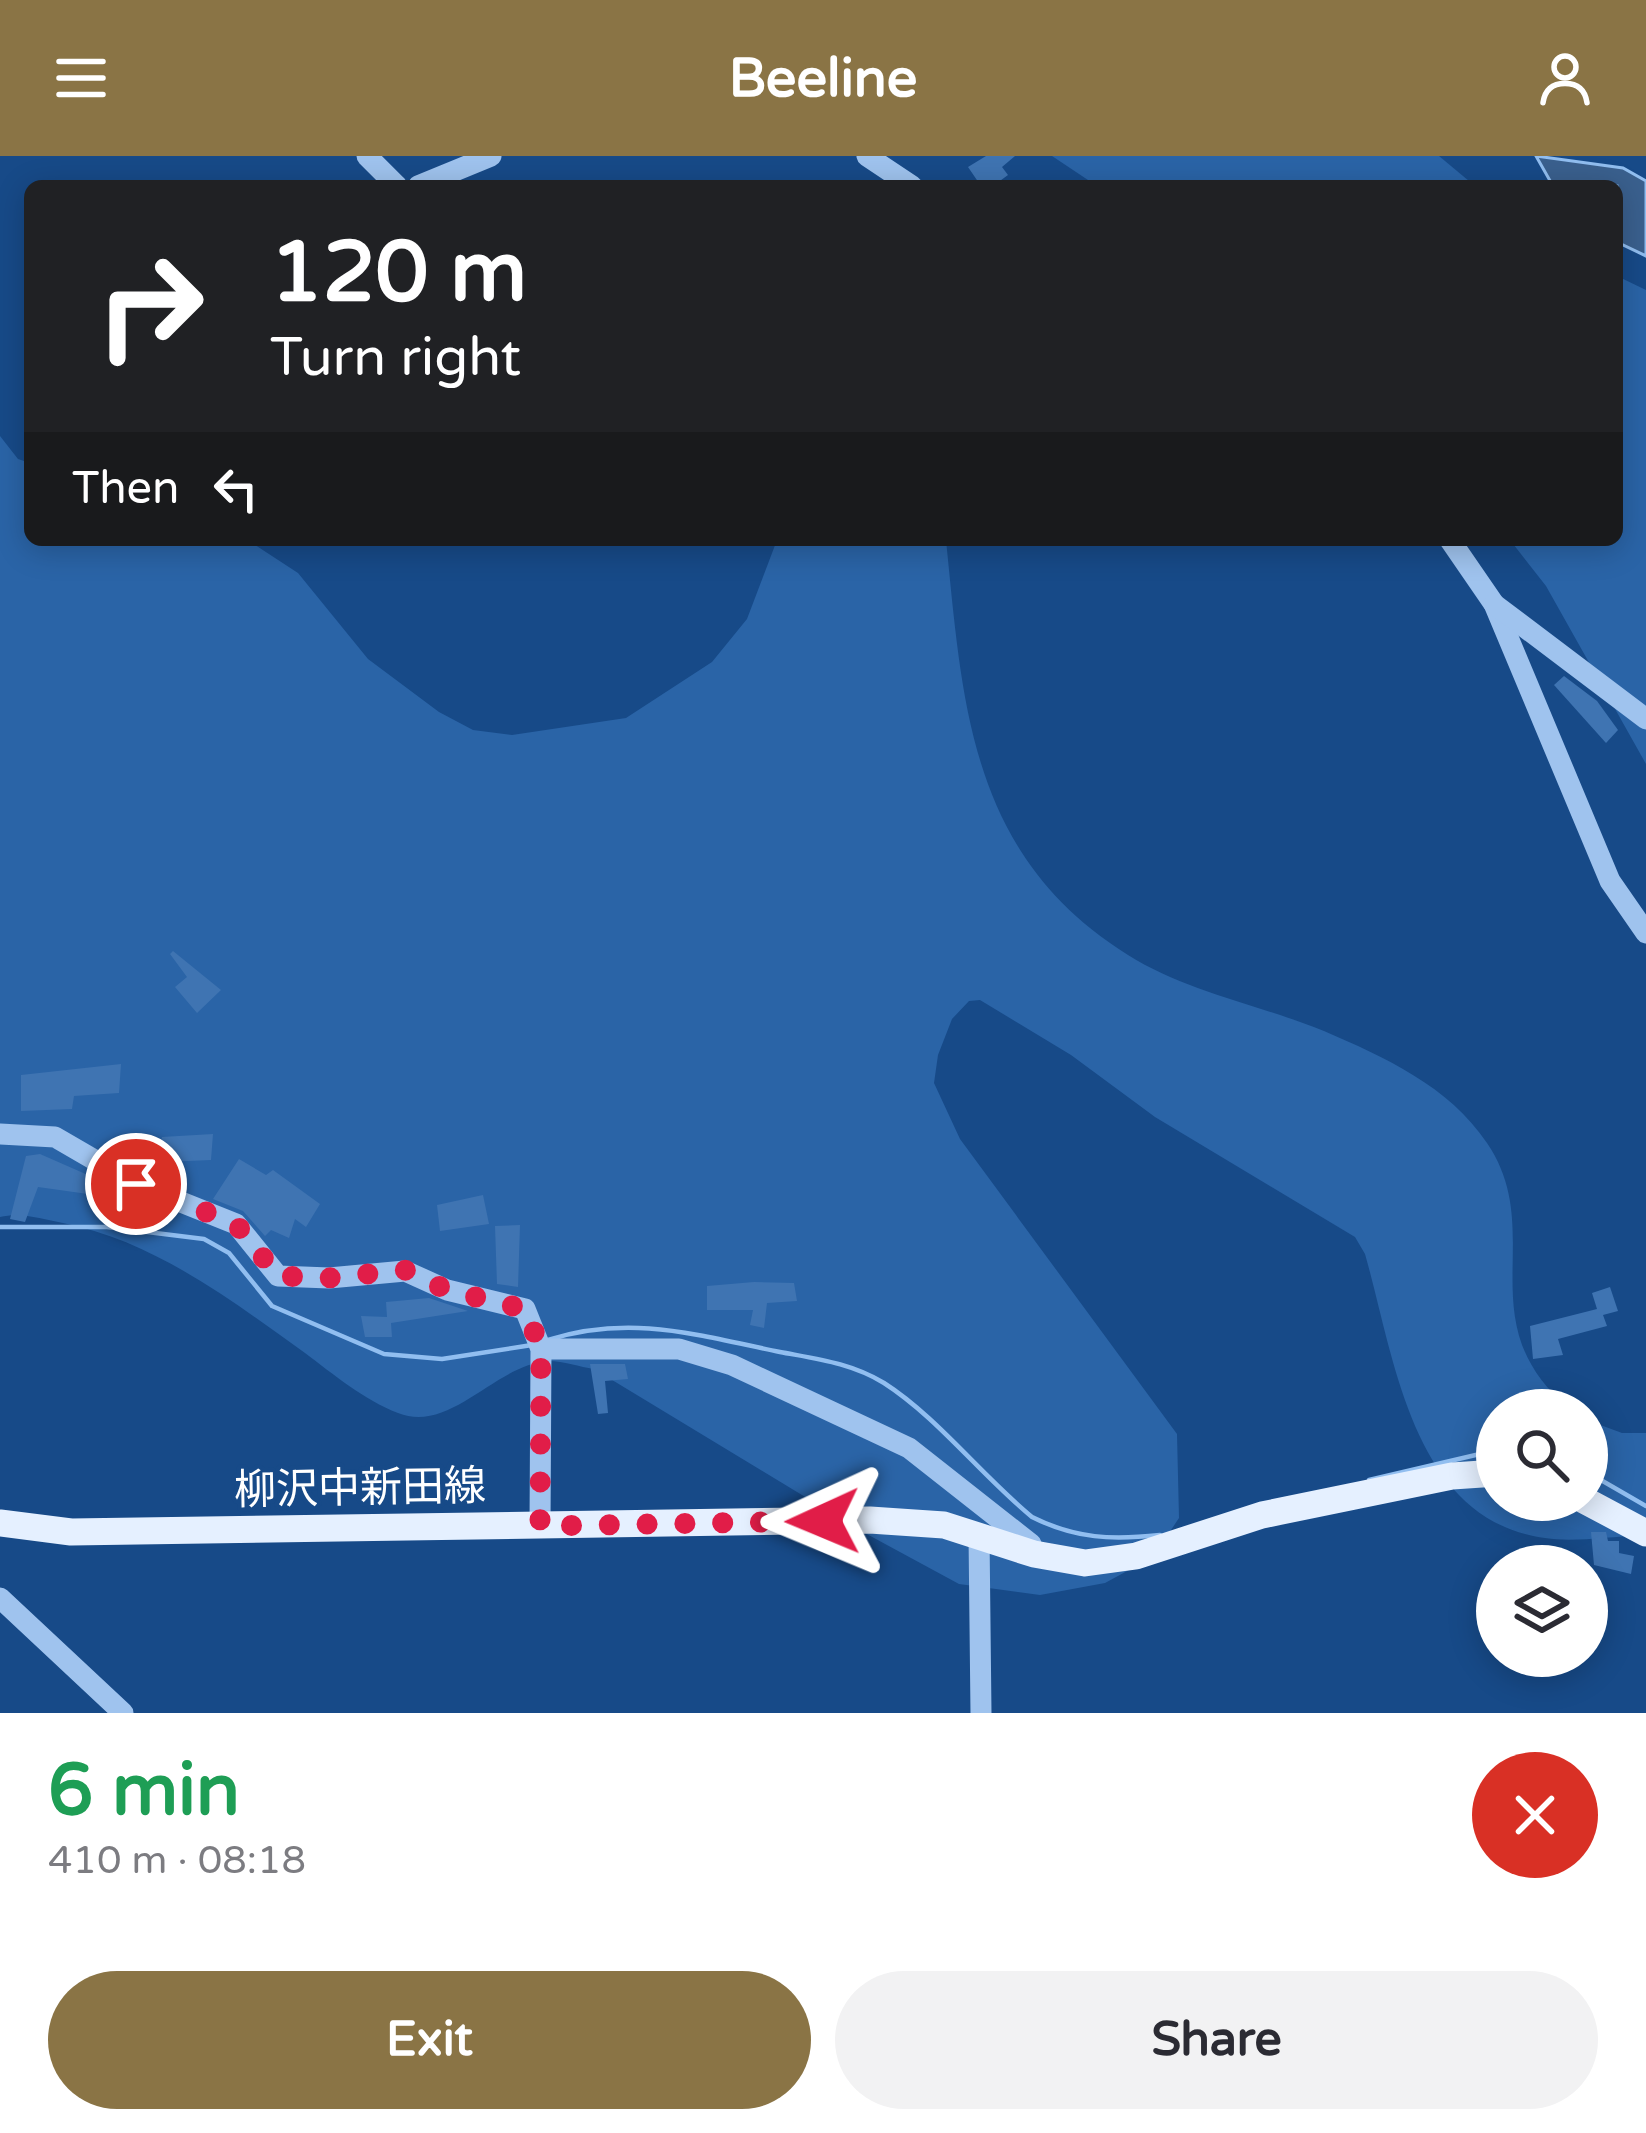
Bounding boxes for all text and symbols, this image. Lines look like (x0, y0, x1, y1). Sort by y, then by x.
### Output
icon: menu (48, 45, 114, 111)
icon: person (1532, 45, 1598, 111)
text: Beeline (729, 46, 917, 111)
text: 120 m (270, 223, 527, 324)
icon: right (72, 228, 228, 384)
text: Turn right (270, 325, 521, 390)
icon: left (203, 456, 269, 522)
text: Then (72, 462, 179, 516)
pin (85, 1133, 187, 1235)
icon: arrive (103, 1151, 169, 1217)
map controls (1476, 1389, 1608, 1677)
button: search (1476, 1389, 1608, 1521)
position arrow (760, 1458, 886, 1584)
street label: 柳沢中新田線 (234, 1461, 486, 1516)
button: layers (1476, 1545, 1608, 1677)
text: 6 min (48, 1748, 240, 1835)
button: close (1472, 1752, 1598, 1878)
text: 410 m · 08:18 (48, 1837, 306, 1884)
button: Exit (48, 1971, 811, 2109)
button: Share (835, 1971, 1598, 2109)

